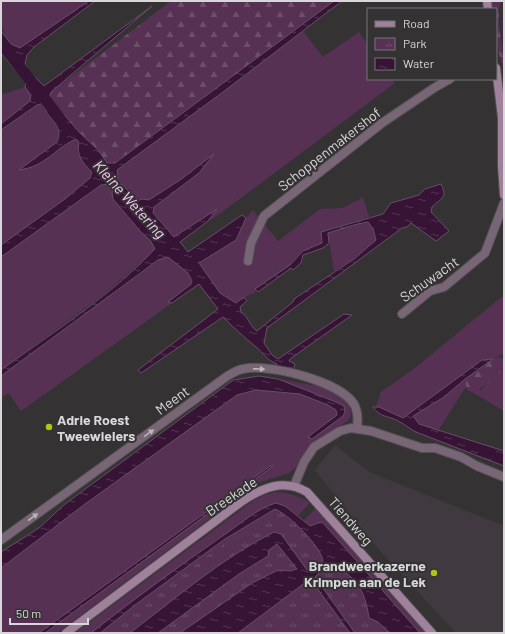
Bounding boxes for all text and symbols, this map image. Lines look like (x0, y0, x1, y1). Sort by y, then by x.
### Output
legend (367, 8, 497, 80)
text: Road (403, 16, 430, 30)
text: Park (403, 36, 427, 50)
text: Water (403, 56, 435, 70)
street label: Schoppenmakershof (274, 104, 384, 194)
water label: Kleine Wetering (90, 156, 170, 242)
street label: Schuwacht (396, 253, 462, 305)
one-way arrow (253, 366, 266, 372)
street label: Meent (152, 382, 192, 418)
place label: Adrie Roest Tweewielers (57, 411, 135, 444)
marker: Adrie Roest Tweewielers (44, 422, 54, 432)
one-way arrow (144, 429, 155, 437)
street label: Breekade (202, 473, 260, 519)
street label: Tiendweg (325, 493, 377, 549)
one-way arrow (28, 513, 38, 521)
place label: Brandweerkazerne Krimpen aan de Lek (304, 557, 427, 590)
marker: Brandweerkazerne Krimpen aan de Lek (429, 568, 439, 578)
scale bar (10, 600, 88, 626)
text: 50 m (16, 606, 41, 620)

